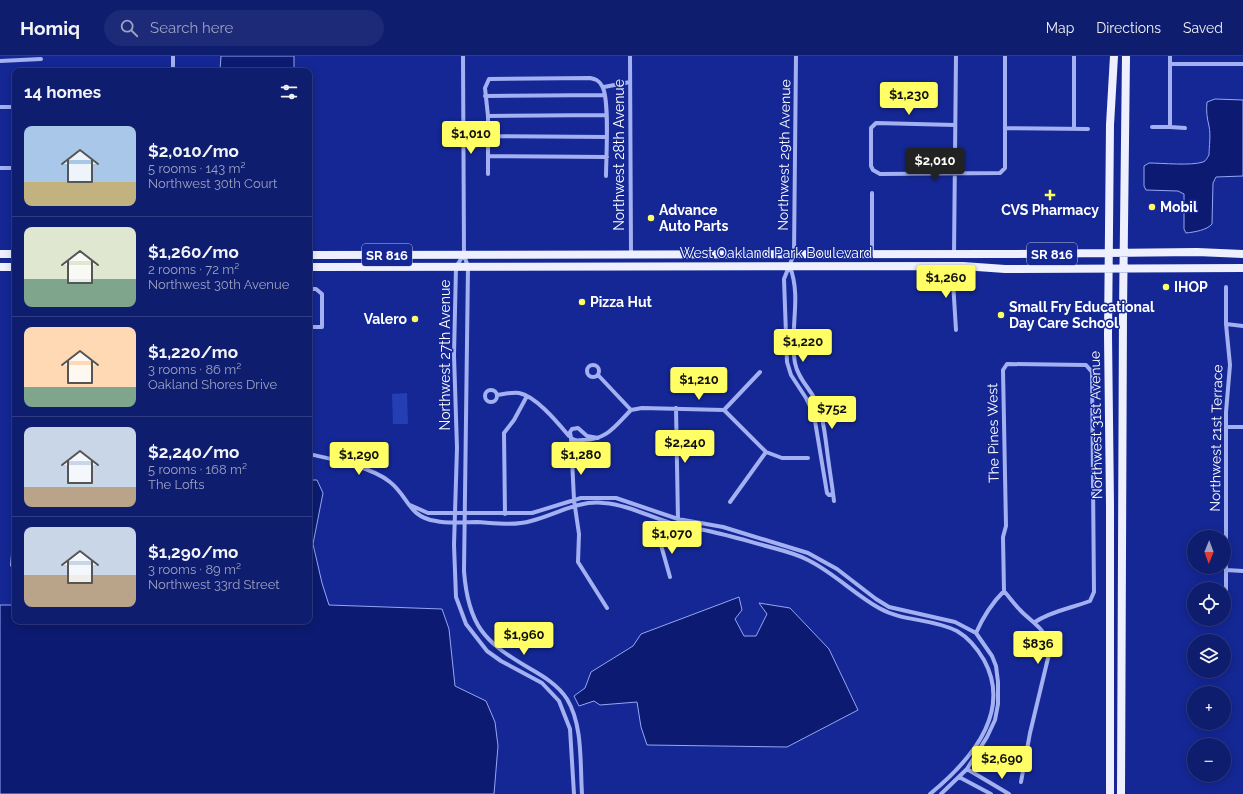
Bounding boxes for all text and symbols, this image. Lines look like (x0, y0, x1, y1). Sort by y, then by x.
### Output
search box (104, 10, 384, 46)
text: Homiq (20, 17, 80, 39)
icon: search (118, 17, 140, 39)
text: Search here (150, 19, 233, 37)
text: Map (1046, 20, 1074, 36)
text: Directions (1096, 20, 1161, 36)
text: Saved (1183, 20, 1223, 36)
street label: Northwest 28th Avenue (611, 79, 627, 231)
street label: Northwest 29th Avenue (775, 79, 793, 231)
icon: filters (278, 81, 300, 103)
text: 14 homes (24, 82, 101, 102)
pin: $1,230 (876, 82, 942, 116)
text: $1,230 (889, 87, 929, 102)
pin: $1,010 (438, 121, 504, 155)
text: $1,010 (451, 126, 491, 141)
text: $2,010/mo (148, 141, 239, 161)
icon: home (56, 142, 104, 190)
pin: $2,010 (902, 148, 968, 182)
text: $2,010 (915, 153, 955, 168)
text: 5 rooms · 143 m² (148, 161, 245, 176)
text: Northwest 30th Court (148, 176, 277, 191)
marker: CVS Pharmacy (1045, 190, 1055, 200)
place label: Mobil (1160, 199, 1198, 215)
place label: Advance Auto Parts (659, 202, 728, 234)
place label: CVS Pharmacy (1001, 202, 1099, 218)
marker: Mobil (1147, 202, 1157, 212)
marker: Advance Auto Parts (646, 213, 656, 223)
text: $1,260/mo (148, 242, 239, 262)
icon: home (56, 243, 104, 291)
road number: SR 816 (1027, 243, 1077, 265)
road number: SR 816 (362, 244, 412, 266)
street label: West Oakland Park Boulevard (680, 245, 872, 261)
text: 2 rooms · 72 m² (148, 262, 239, 277)
pin: $1,260 (913, 265, 979, 299)
text: $1,260 (926, 270, 966, 285)
text: Northwest 30th Avenue (148, 277, 289, 292)
place label: IHOP (1174, 279, 1208, 295)
street label: Northwest 27th Avenue (437, 280, 453, 430)
marker: IHOP (1161, 282, 1171, 292)
place label: Pizza Hut (590, 294, 653, 310)
marker: Pizza Hut (577, 297, 587, 307)
place label: Small Fry Educational Day Care School (1009, 299, 1155, 331)
marker: Small Fry Educational Day Care School (996, 310, 1006, 320)
place label: Valero (364, 311, 408, 327)
marker: Valero (410, 314, 420, 324)
pin: $1,220 (770, 329, 836, 363)
text: $1,220 (783, 334, 823, 349)
text: $1,220/mo (148, 342, 238, 362)
icon: home (56, 343, 104, 391)
street label: Northwest 31st Avenue (1087, 351, 1105, 499)
text: 3 rooms · 86 m² (148, 362, 241, 377)
street label: Northwest 21st Terrace (1207, 364, 1225, 512)
pin: $1,210 (666, 367, 732, 401)
text: $1,210 (679, 372, 719, 387)
text: Oakland Shores Drive (148, 377, 277, 392)
street label: The Pines West (984, 383, 1002, 483)
pin: $752 (808, 396, 856, 430)
text: $752 (817, 401, 847, 416)
pin: $2,240 (652, 430, 718, 464)
text: $2,240 (664, 435, 706, 450)
text: $2,240/mo (148, 442, 239, 462)
pin: $1,290 (326, 442, 392, 476)
pin: $1,280 (548, 442, 614, 476)
icon: home (56, 443, 104, 491)
text: $1,290 (339, 447, 379, 462)
text: $1,280 (561, 447, 601, 462)
text: 5 rooms · 168 m² (148, 462, 247, 477)
text: The Lofts (148, 477, 204, 492)
pin: $1,070 (639, 521, 705, 555)
text: $1,070 (652, 526, 692, 541)
north arrow (1187, 530, 1231, 574)
map controls (1187, 530, 1231, 782)
text: $1,290/mo (148, 542, 238, 562)
icon: home (56, 543, 104, 591)
text: 3 rooms · 89 m² (148, 562, 241, 577)
text: Northwest 33rd Street (148, 577, 280, 592)
button: locate (1187, 582, 1231, 626)
pin: $1,960 (491, 622, 557, 656)
text: $1,960 (503, 627, 545, 642)
pin: $836 (1014, 631, 1062, 665)
button: layers (1187, 634, 1231, 678)
text: $836 (1022, 636, 1054, 651)
button: + (1187, 686, 1231, 730)
button: − (1187, 738, 1231, 782)
pin: $2,690 (969, 746, 1035, 780)
text: $2,690 (981, 751, 1023, 766)

